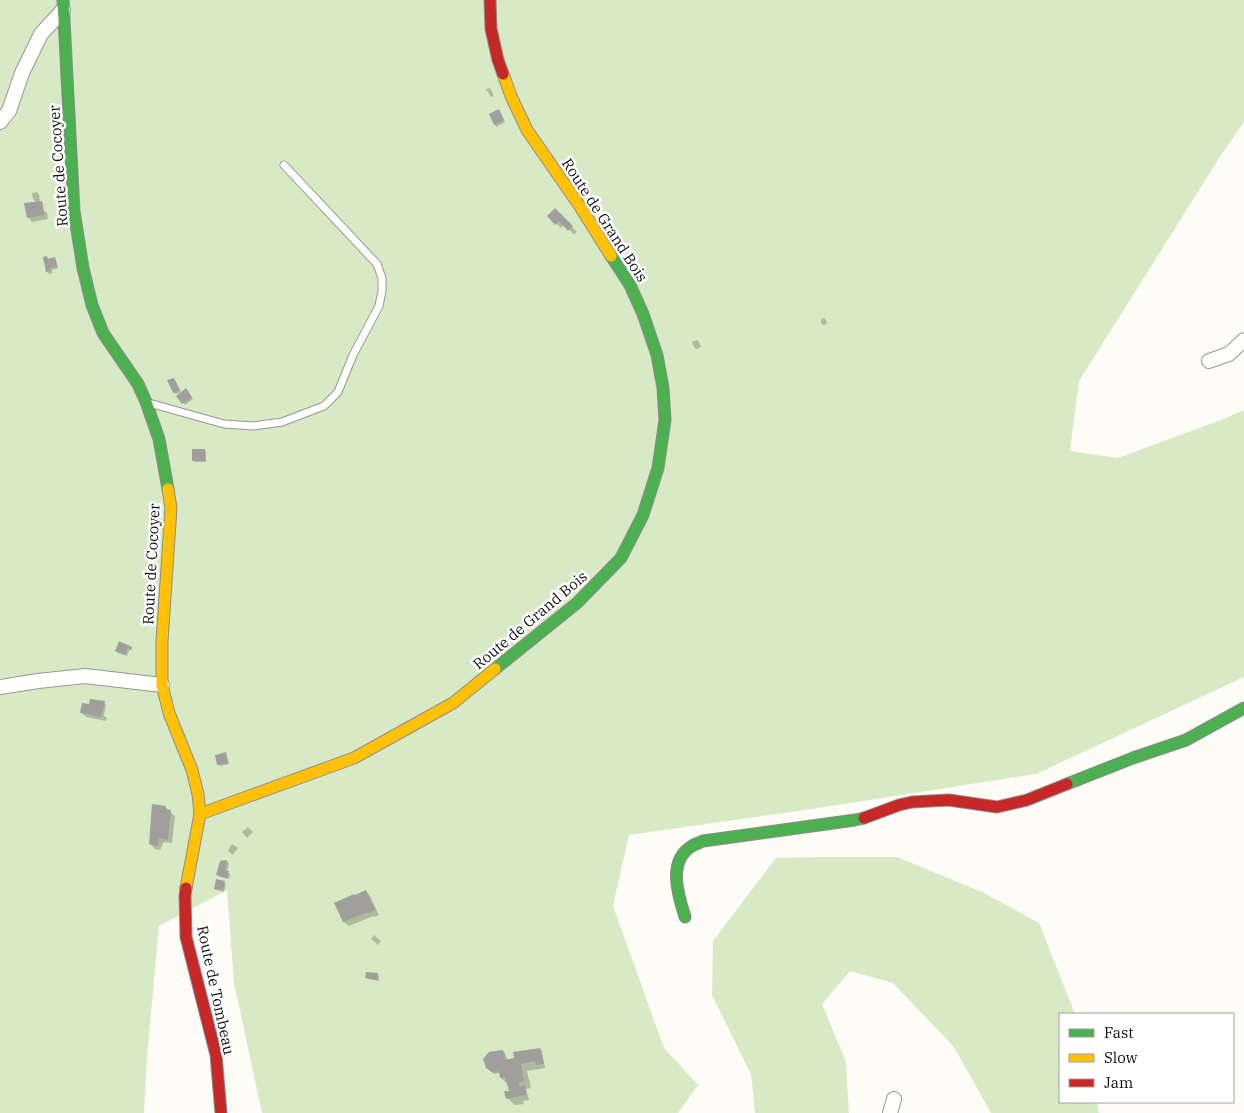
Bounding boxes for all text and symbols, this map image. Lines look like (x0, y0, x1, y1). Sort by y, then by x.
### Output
street label: Route de Cocoyer (44, 104, 72, 227)
street label: Route de Grand Bois (558, 155, 652, 285)
street label: Route de Cocoyer (138, 502, 164, 625)
street label: Route de Grand Bois (469, 567, 591, 673)
street label: Route de Tombeau (193, 924, 239, 1056)
legend (1059, 1013, 1234, 1103)
text: Fast (1104, 1023, 1134, 1042)
text: Slow (1104, 1048, 1138, 1067)
text: Jam (1104, 1073, 1133, 1092)

